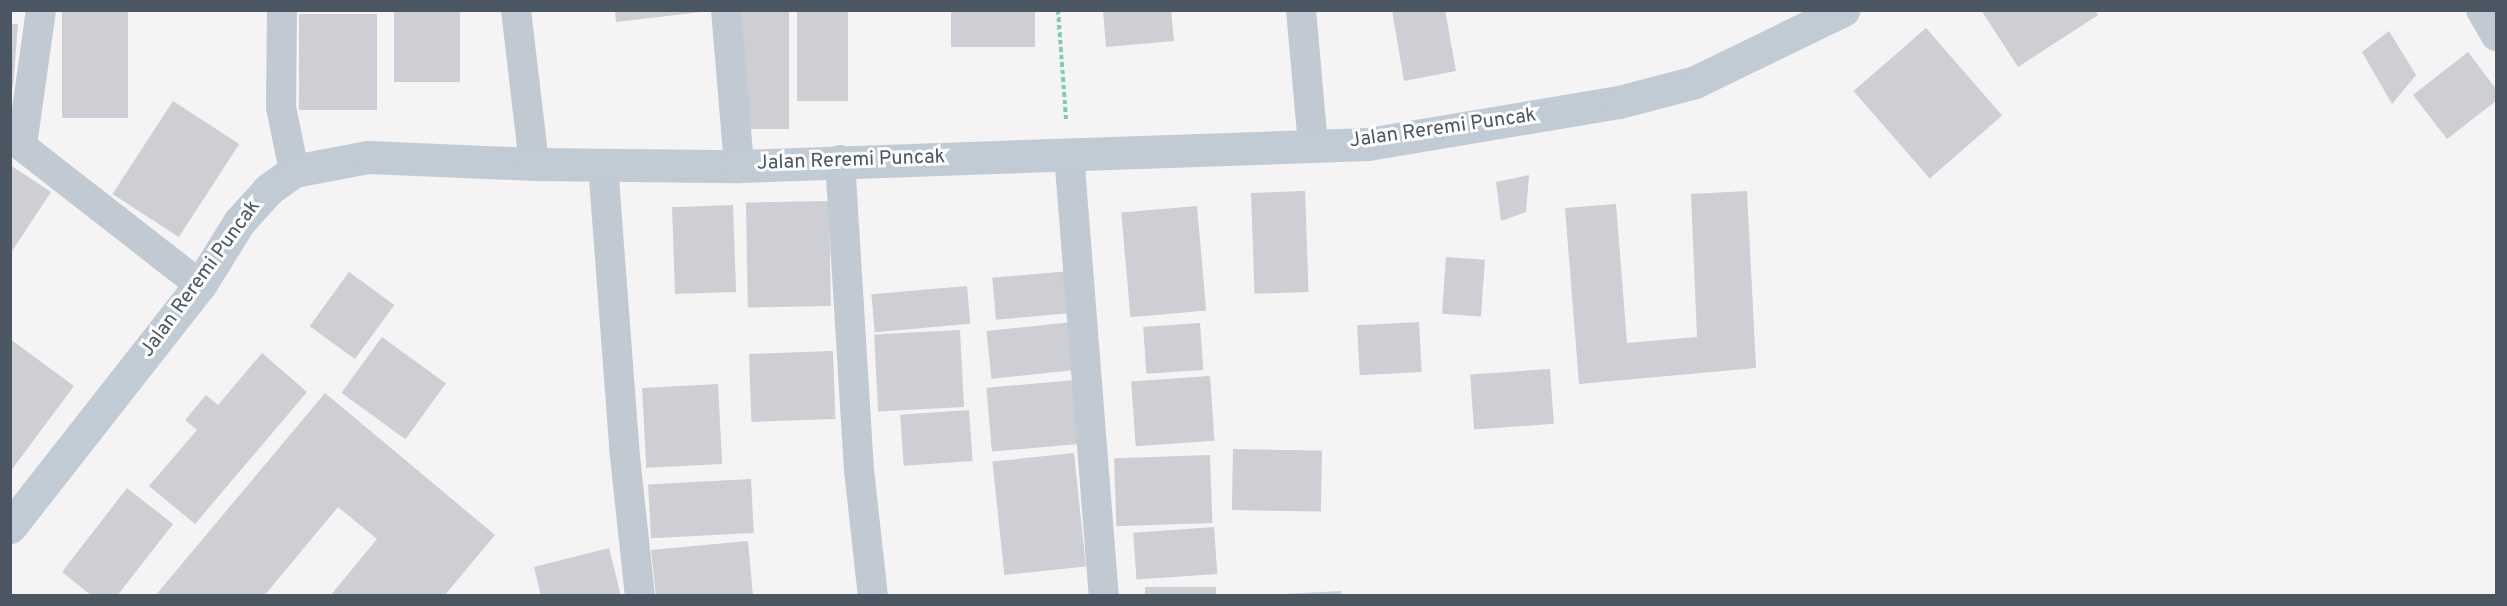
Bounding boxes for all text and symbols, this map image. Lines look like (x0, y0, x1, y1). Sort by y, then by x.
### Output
street label: Jalan Reremi Puncak (1348, 104, 1538, 154)
street label: Jalan Reremi Puncak (756, 146, 946, 176)
street label: Jalan Reremi Puncak (136, 196, 266, 362)

